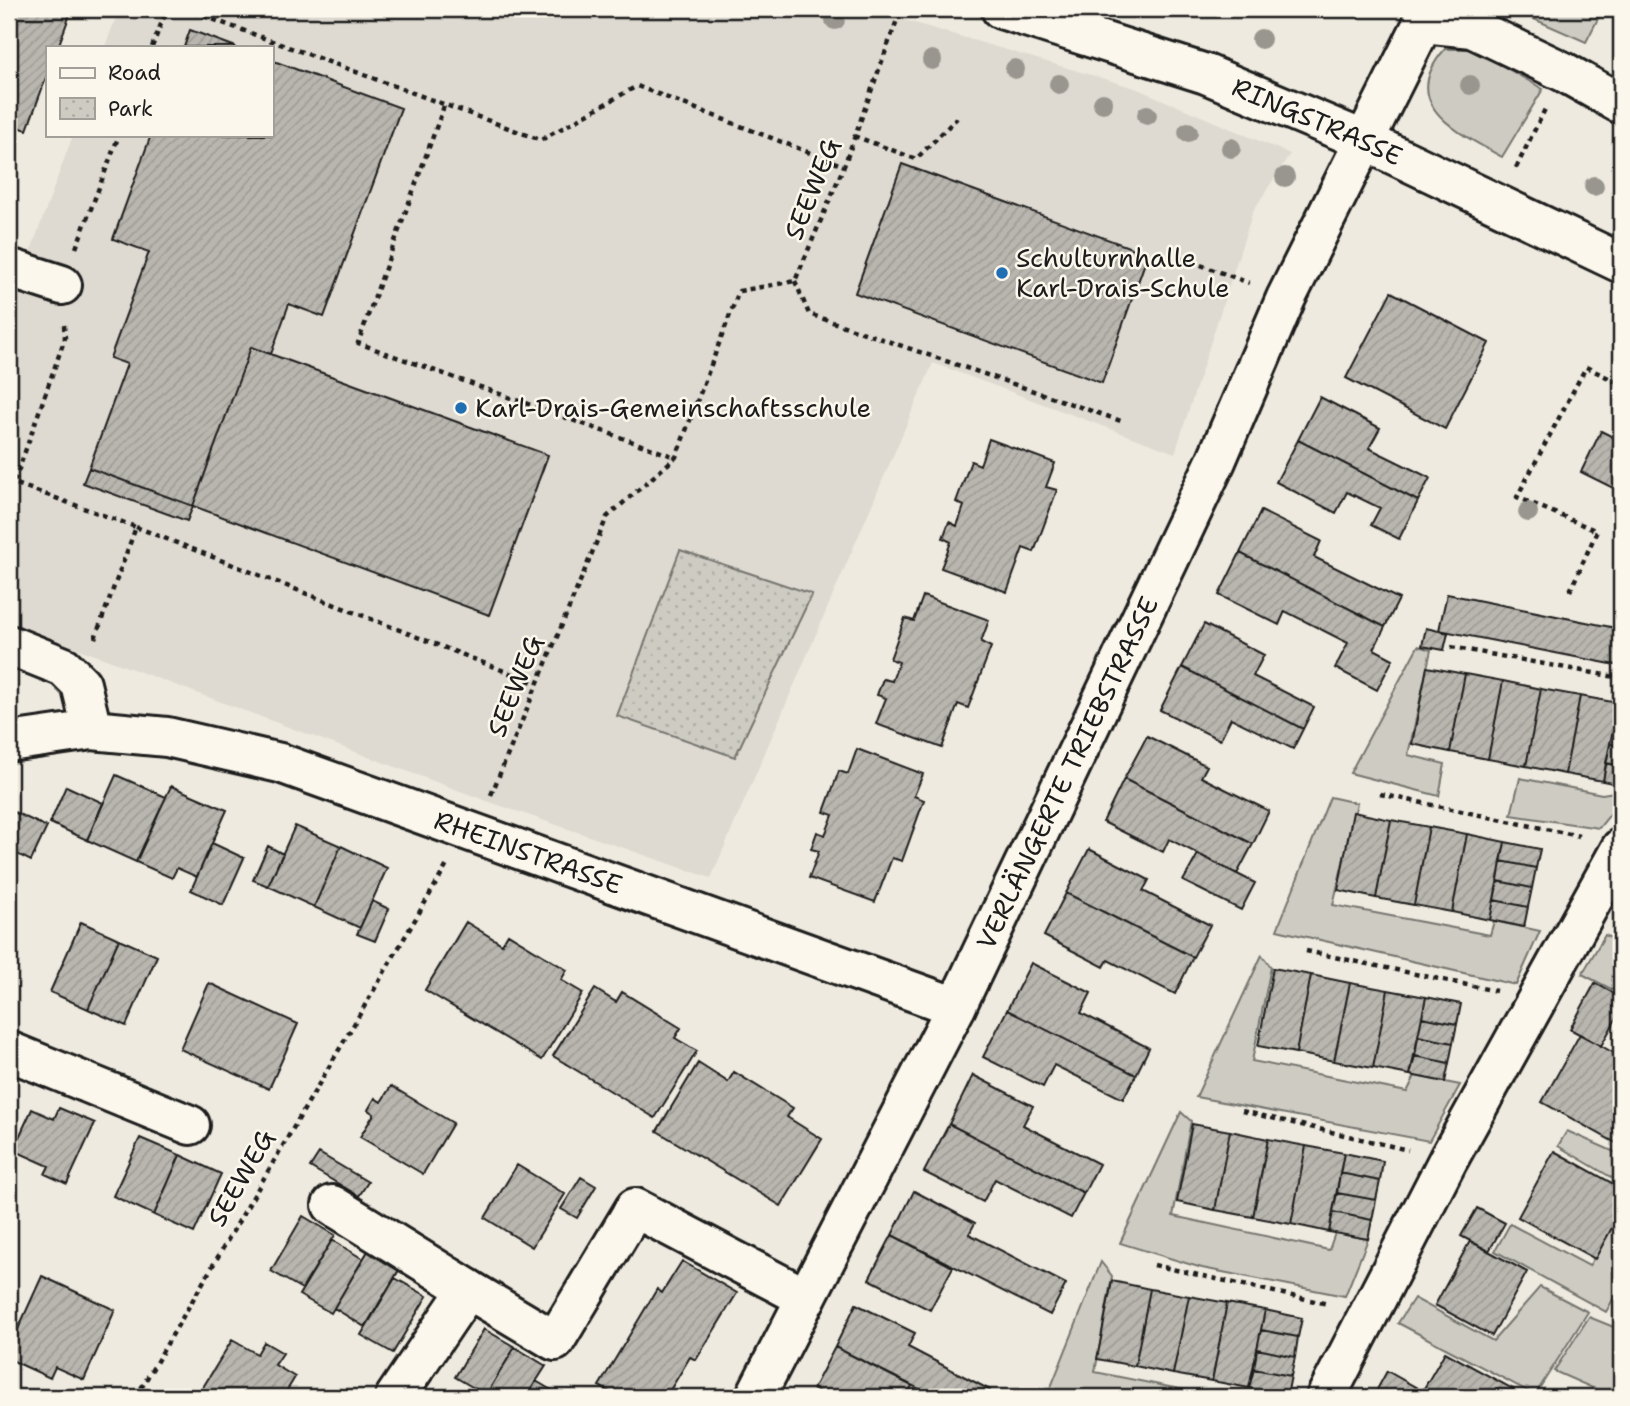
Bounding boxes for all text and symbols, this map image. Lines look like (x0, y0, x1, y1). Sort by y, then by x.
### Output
legend (46, 46, 273, 136)
text: Road (108, 59, 161, 87)
street label: RINGSTRASSE (1227, 69, 1408, 173)
text: Park (108, 95, 153, 123)
street label: SEEWEG (775, 133, 848, 245)
place label: Schulturnhalle Karl-Drais-Schule (1016, 240, 1230, 305)
marker: Schulturnhalle Karl-Drais-Schule (994, 265, 1010, 281)
place label: Karl-Drais-Gemeinschaftsschule (475, 390, 871, 425)
marker: Karl-Drais-Gemeinschaftsschule (453, 400, 469, 416)
street label: VERLÄNGERTE TRIEBSTRASSE (968, 590, 1166, 955)
street label: SEEWEG (478, 630, 551, 742)
street label: RHEINSTRASSE (430, 802, 627, 902)
street label: SEEWEG (199, 1123, 282, 1233)

